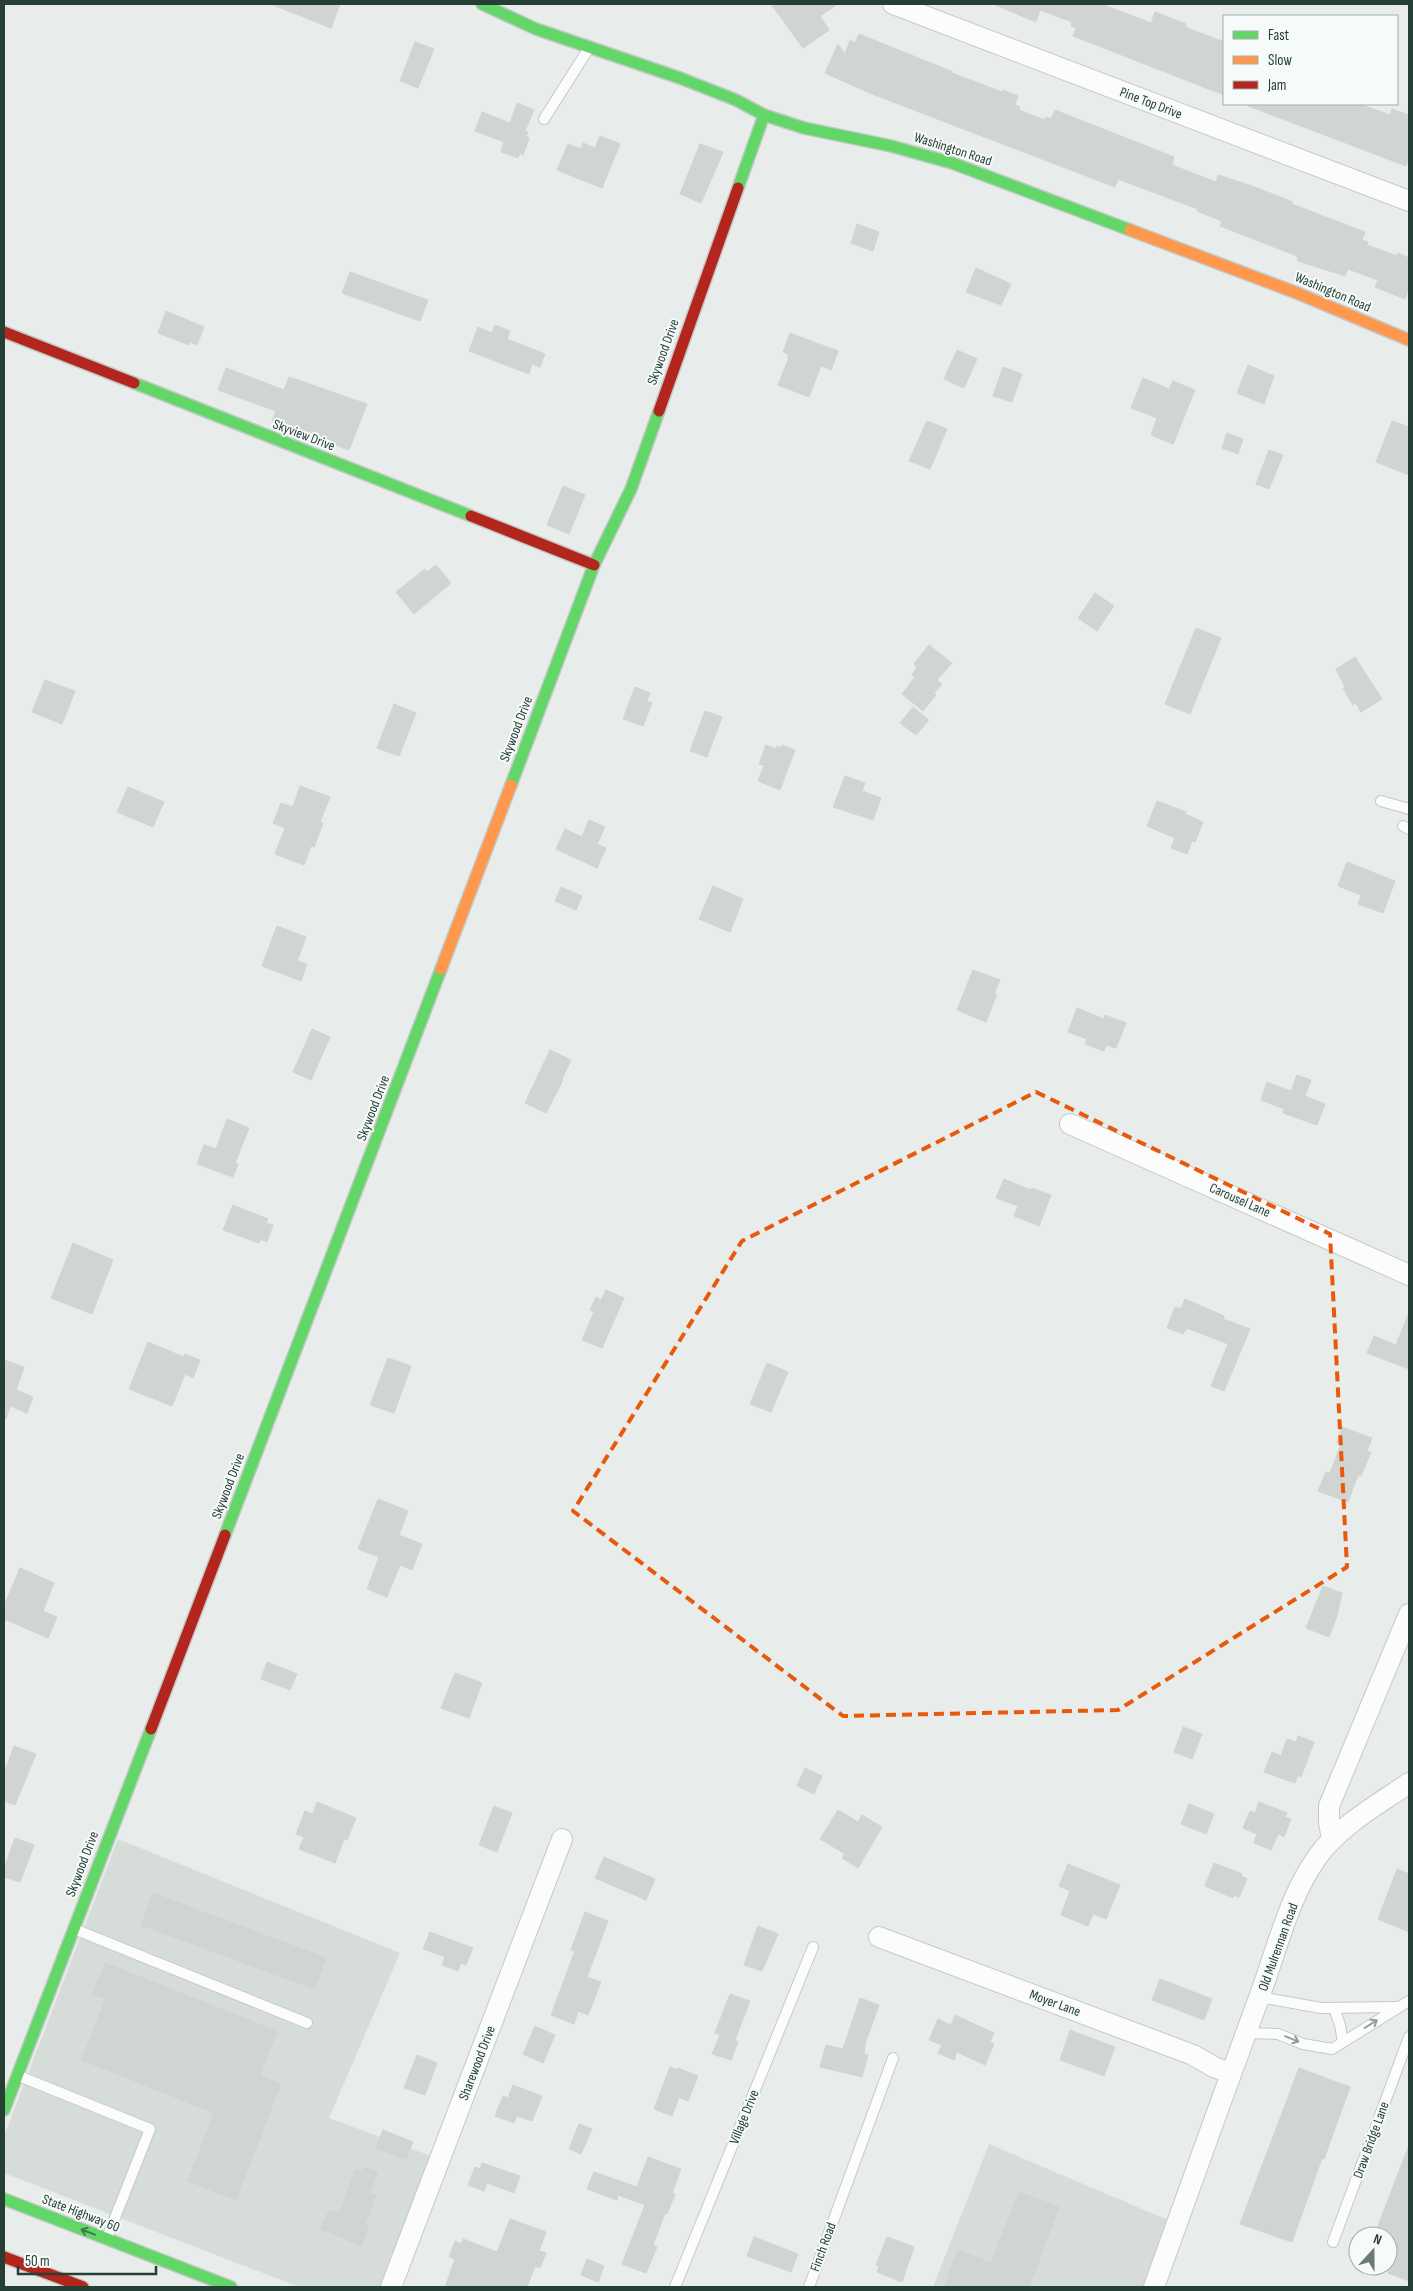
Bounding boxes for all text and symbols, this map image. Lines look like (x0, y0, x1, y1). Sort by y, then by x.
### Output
legend (1223, 15, 1398, 105)
text: Fast (1268, 26, 1290, 45)
text: Slow (1268, 51, 1292, 70)
text: Jam (1267, 76, 1286, 95)
street label: Pine Top Drive (1117, 83, 1185, 123)
street label: Washington Road (912, 128, 994, 170)
street label: Washington Road (1292, 268, 1374, 316)
street label: Skywood Drive (643, 317, 683, 387)
street label: Skyview Drive (271, 415, 337, 455)
street label: Skywood Drive (496, 694, 536, 764)
street label: Skywood Drive (353, 1073, 393, 1143)
street label: Carousel Lane (1207, 1179, 1273, 1221)
street label: Skywood Drive (208, 1451, 248, 1521)
street label: Skywood Drive (62, 1829, 102, 1899)
street label: Old Mulrennan Road (1254, 1900, 1302, 1993)
street label: Moyer Lane (1027, 1986, 1083, 2020)
one-way arrow (1363, 2019, 1377, 2029)
street label: Sharewood Drive (455, 2023, 499, 2103)
one-way arrow (1284, 2035, 1299, 2045)
street label: Village Drive (725, 2087, 763, 2147)
street label: Draw Bridge Lane (1349, 2099, 1393, 2181)
street label: State Highway 60 (40, 2190, 122, 2236)
street label: Finch Road (806, 2220, 840, 2274)
north arrow (1348, 2226, 1398, 2276)
one-way arrow (81, 2227, 96, 2236)
text: N (1371, 2230, 1384, 2249)
scale bar (18, 2244, 155, 2276)
text: 50 m (25, 2252, 50, 2271)

